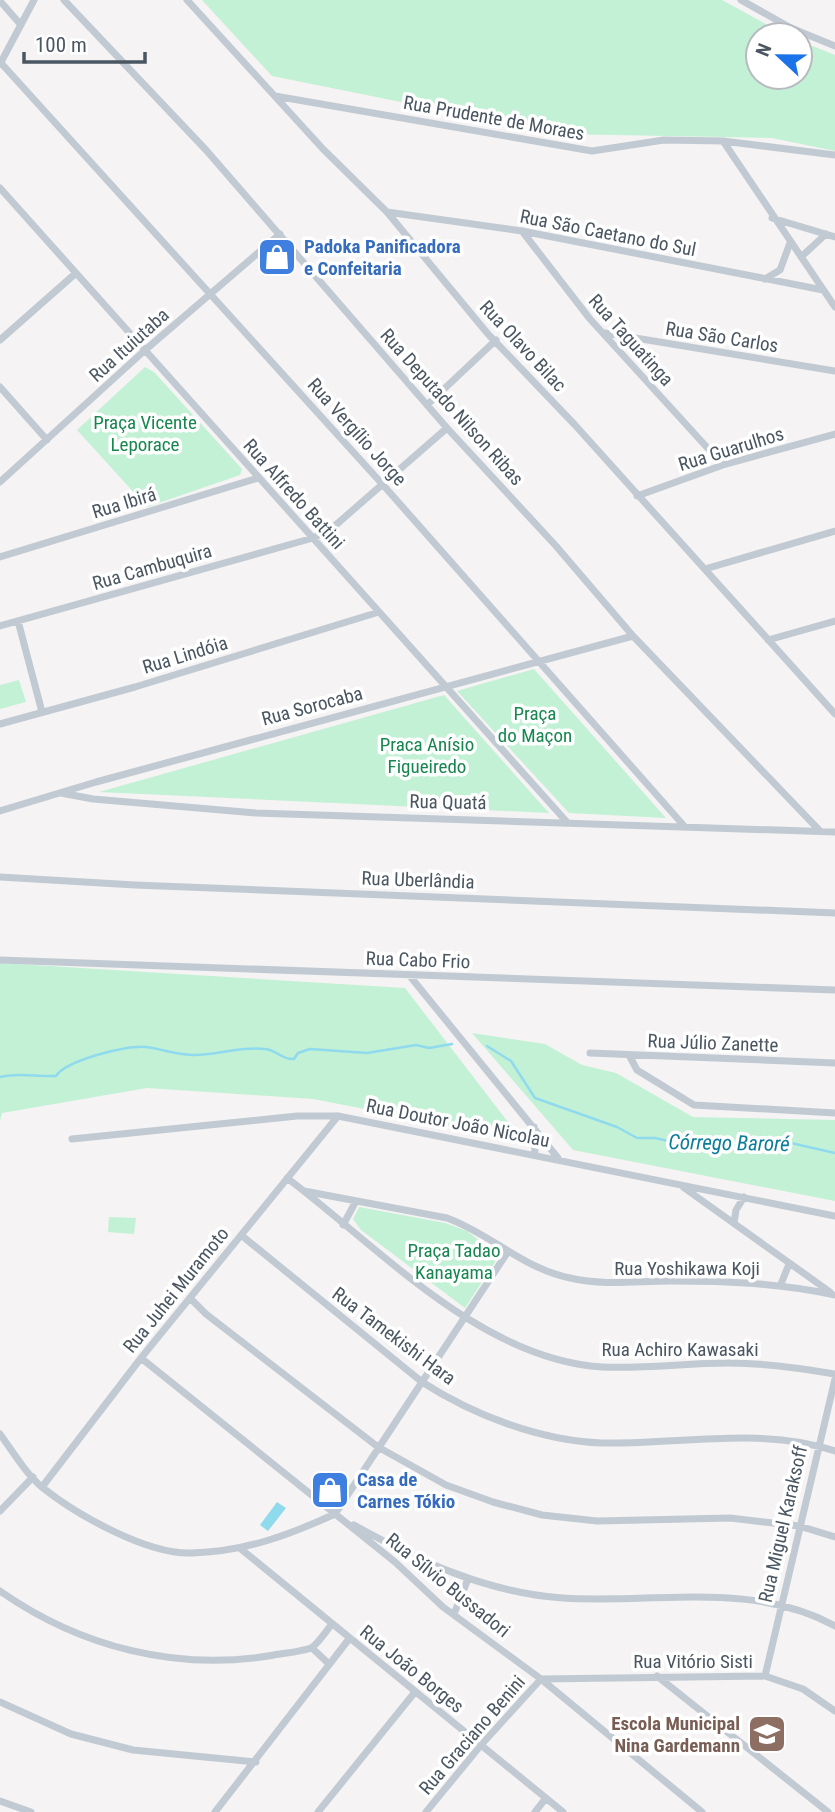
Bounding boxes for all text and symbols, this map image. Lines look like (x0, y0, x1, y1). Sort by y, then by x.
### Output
scale bar (24, 21, 145, 65)
north arrow (744, 21, 814, 91)
text: 100 m (35, 33, 87, 57)
text: N (751, 40, 777, 60)
street label: Rua Prudente de Moraes (402, 91, 586, 145)
street label: Rua São Caetano do Sul (518, 205, 698, 261)
place label: Padoka Panificadora e Confeitaria (304, 235, 461, 280)
shop icon: Padoka Panificadora e Confeitaria (256, 236, 298, 278)
street label: Rua Taguatinga (584, 289, 678, 391)
street label: Rua Olavo Bilac (475, 296, 571, 397)
street label: Rua Ituiutaba (85, 303, 173, 387)
street label: Rua São Carlos (664, 317, 780, 357)
street label: Rua Deputado Nilson Ribas (376, 324, 528, 490)
street label: Rua Vergílio Jorge (303, 374, 411, 491)
park label: Praça Vicente Leporace (93, 411, 197, 456)
street label: Rua Guarulhos (676, 422, 786, 476)
street label: Rua Alfredo Battini (238, 434, 350, 554)
street label: Rua Ibirá (89, 482, 159, 524)
street label: Rua Cambuquira (90, 539, 214, 595)
street label: Rua Lindóia (140, 631, 230, 679)
street label: Rua Sorocaba (259, 681, 365, 731)
park label: Praça do Maçon (498, 702, 572, 747)
park label: Praca Anísio Figueiredo (380, 733, 474, 778)
street label: Rua Quatá (409, 790, 487, 814)
street label: Rua Uberlândia (361, 867, 475, 893)
street label: Rua Cabo Frio (365, 947, 471, 973)
street label: Rua Júlio Zanette (647, 1029, 779, 1057)
street label: Rua Doutor João Nicolau (364, 1094, 552, 1152)
water label: Córrego Baroré (668, 1130, 790, 1156)
street label: Rua Juhei Muramoto (118, 1223, 234, 1357)
park label: Praça Tadao Kanayama (408, 1239, 500, 1284)
street label: Rua Yoshikawa Koji (614, 1257, 760, 1280)
street label: Rua Tamekishi Hara (328, 1282, 460, 1390)
street label: Rua Achiro Kawasaki (601, 1338, 759, 1361)
street label: Rua Miguel Karaksoff (754, 1443, 812, 1605)
place label: Casa de Carnes Tókio (357, 1468, 455, 1513)
shop icon: Casa de Carnes Tókio (309, 1469, 351, 1511)
street label: Rua Sílvio Bussadori (381, 1528, 515, 1642)
street label: Rua João Borges (355, 1620, 469, 1718)
street label: Rua Vitório Sisti (633, 1650, 753, 1673)
street label: Rua Graciano Benini (414, 1671, 530, 1799)
place label: Escola Municipal Nina Gardemann (611, 1712, 740, 1757)
school or university icon: Escola Municipal Nina Gardemann (746, 1713, 788, 1755)

